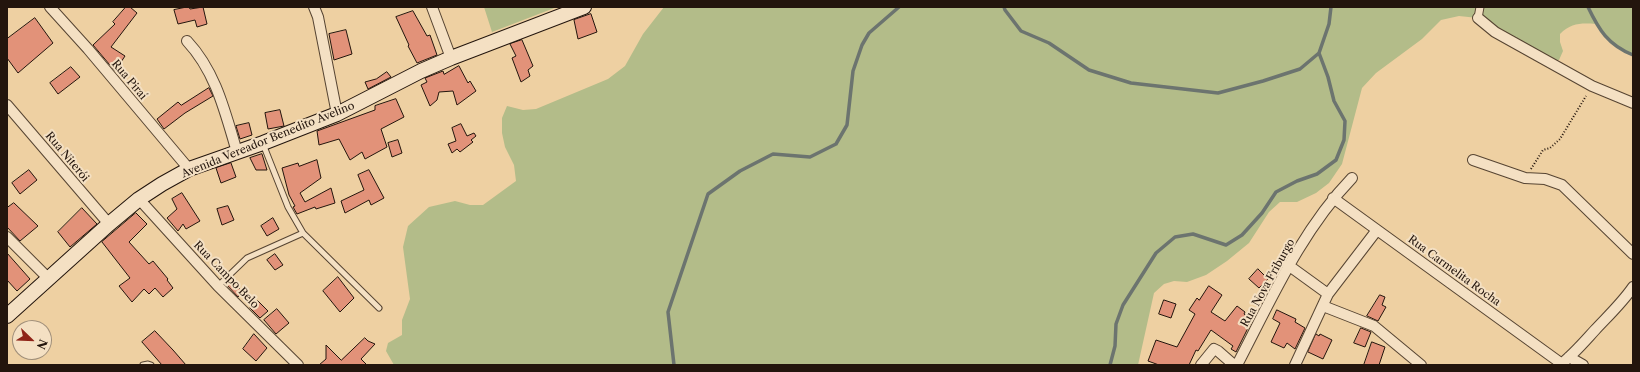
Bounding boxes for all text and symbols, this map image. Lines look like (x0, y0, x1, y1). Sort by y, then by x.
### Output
street label: Rua Piraí (109, 57, 149, 103)
street label: Avenida Vereador Benedito Avelino (180, 99, 356, 181)
street label: Rua Niterói (42, 130, 92, 184)
street label: Rua Carmelita Rocha (1405, 233, 1503, 309)
street label: Rua Nova Friburgo (1238, 237, 1298, 329)
street label: Rua Campo Belo (191, 239, 261, 311)
north arrow (12, 320, 52, 360)
text: N (34, 337, 50, 351)

